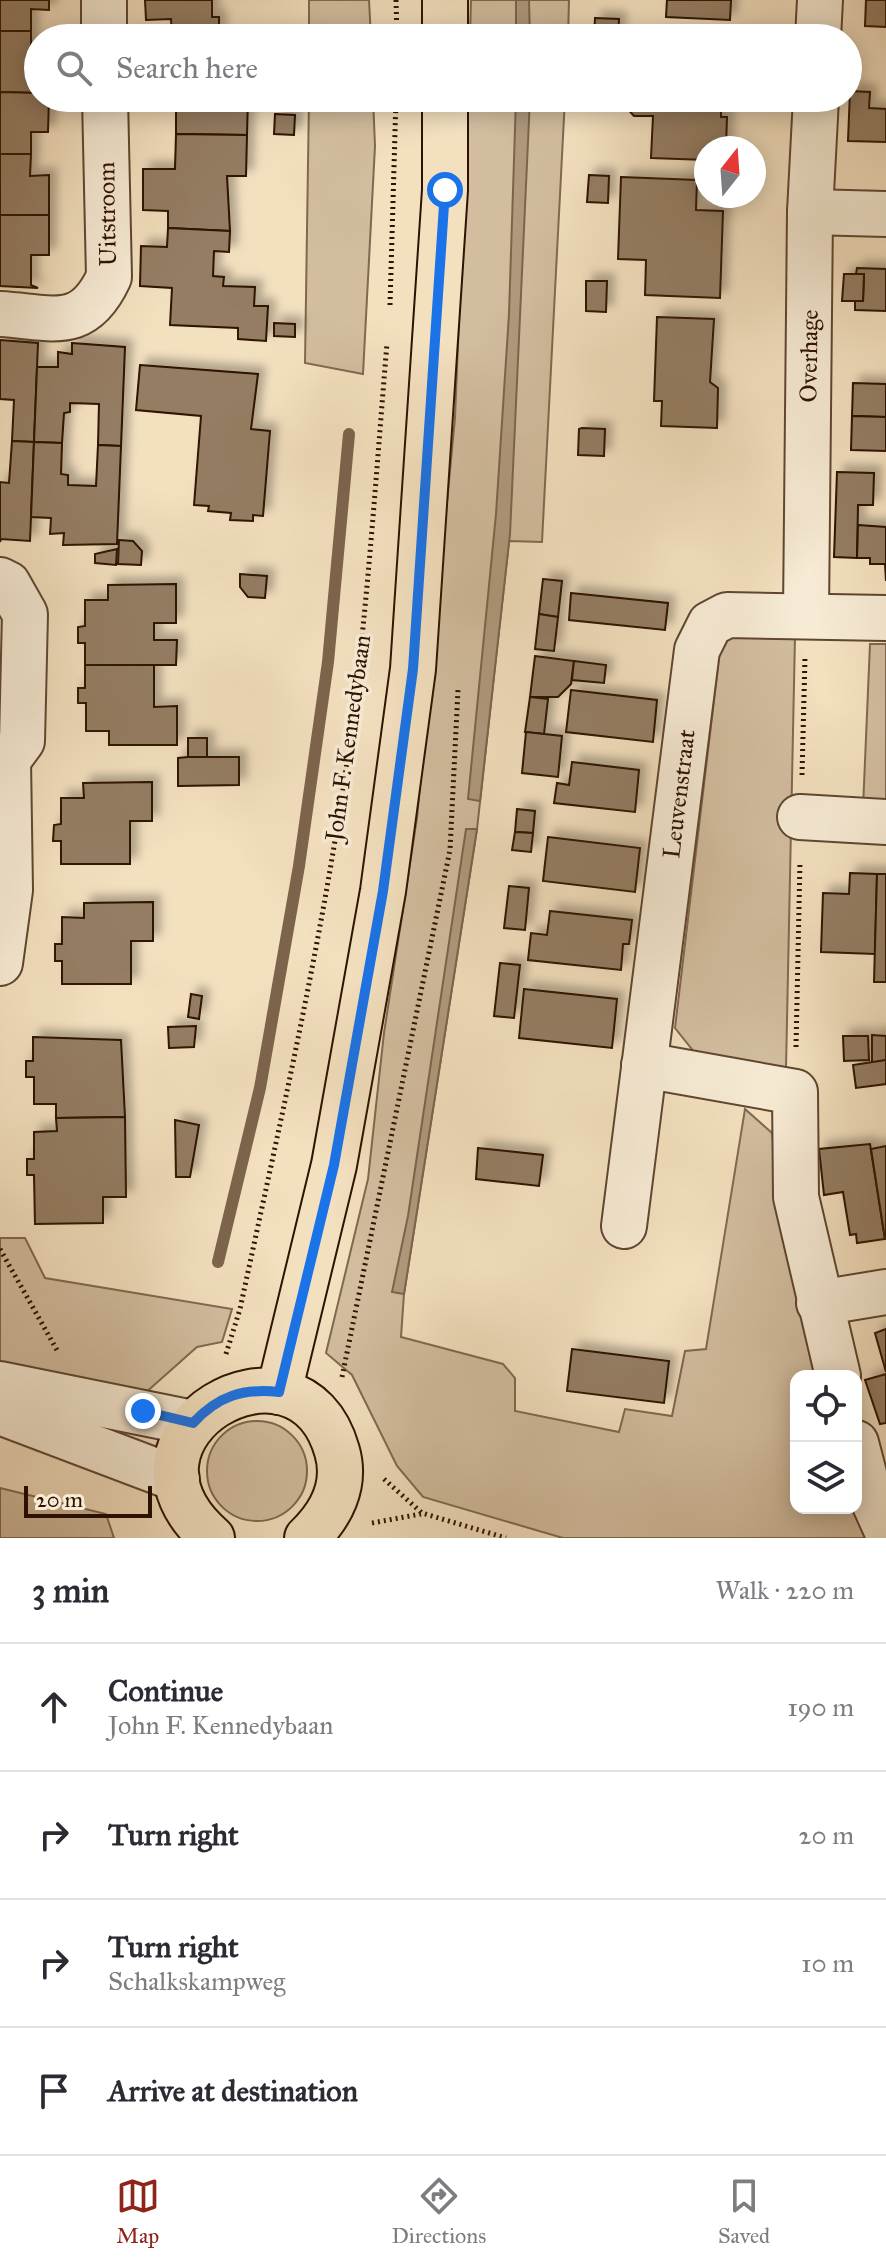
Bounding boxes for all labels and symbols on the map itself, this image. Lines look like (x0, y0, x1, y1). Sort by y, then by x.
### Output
north arrow (694, 136, 766, 208)
street label: Uitstroom (91, 161, 123, 267)
route start (427, 172, 463, 208)
street label: Overhage (793, 309, 825, 403)
street label: John F. Kennedybaan (318, 633, 377, 846)
street label: Leuvenstraat (656, 727, 702, 860)
route end (125, 1393, 161, 1429)
scale bar (24, 1482, 152, 1518)

